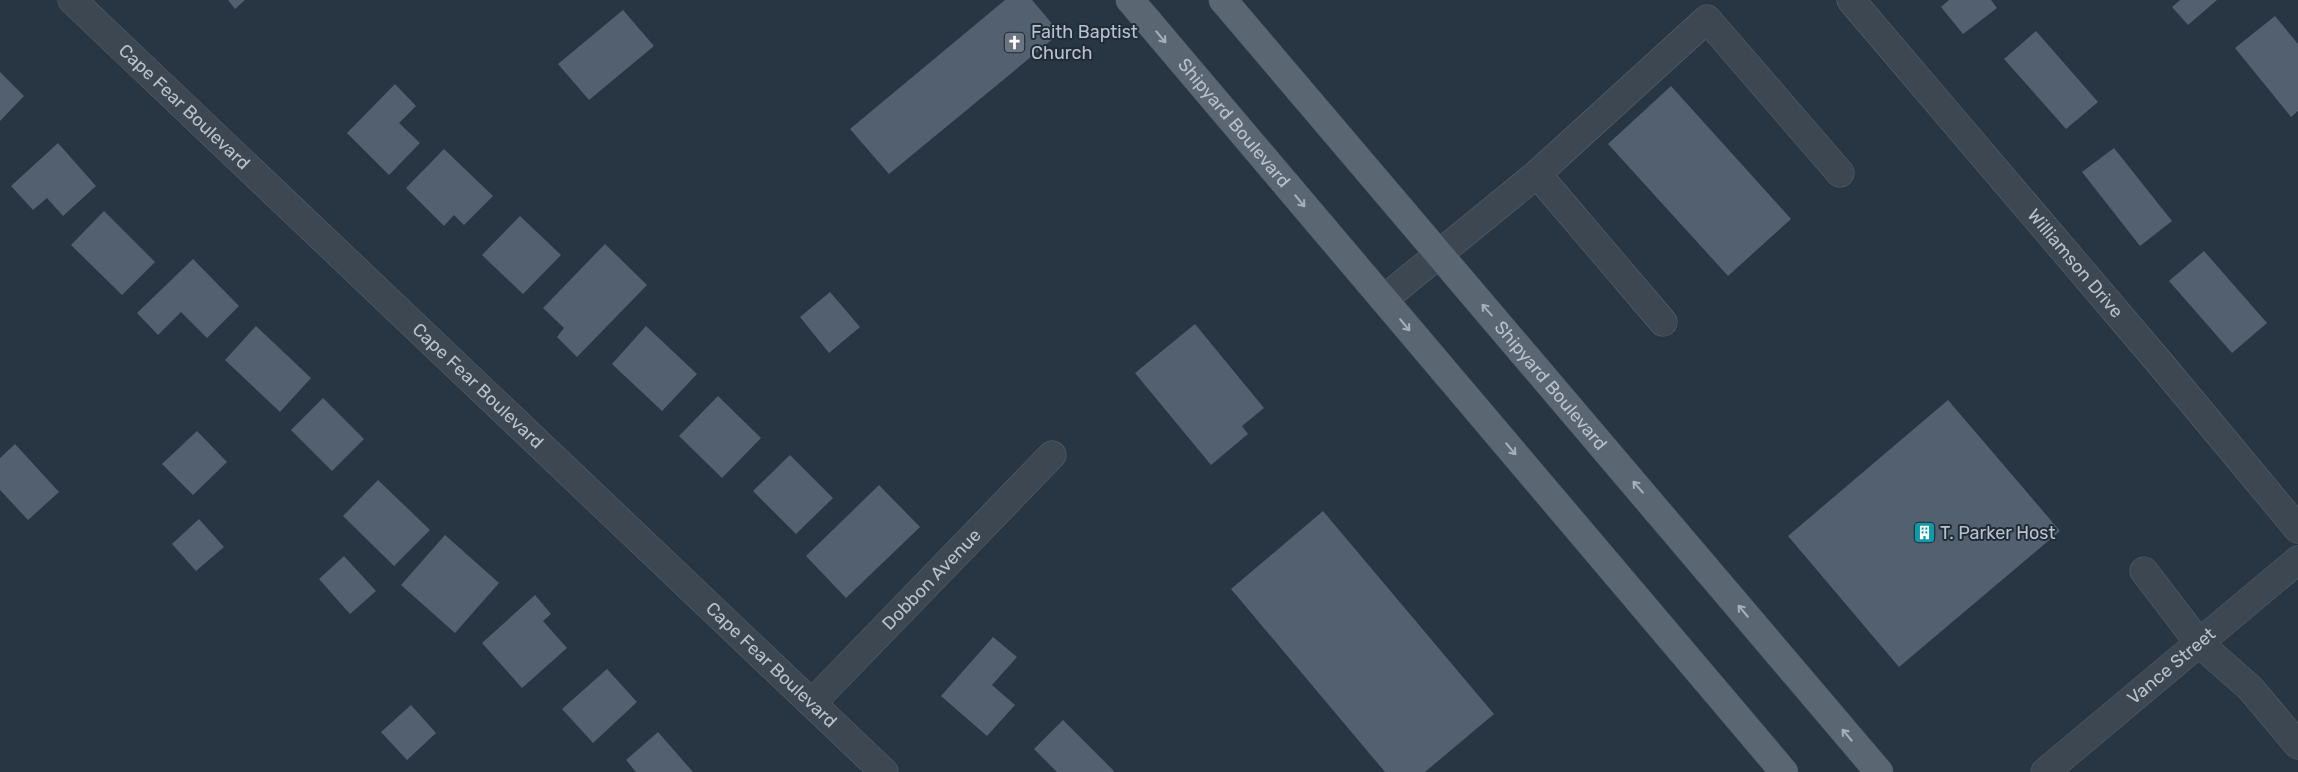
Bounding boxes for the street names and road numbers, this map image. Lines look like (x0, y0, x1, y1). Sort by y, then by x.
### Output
street label: Cape Fear Boulevard (114, 39, 254, 174)
street label: Shipyard Boulevard (1173, 54, 1295, 192)
street label: Williamson Drive (2023, 205, 2128, 322)
street label: Shipyard Boulevard (1490, 317, 1612, 455)
street label: Cape Fear Boulevard (408, 318, 548, 453)
street label: Dobbon Avenue (878, 524, 986, 635)
street label: Cape Fear Boulevard (701, 597, 842, 732)
street label: Vance Street (2123, 623, 2220, 709)

